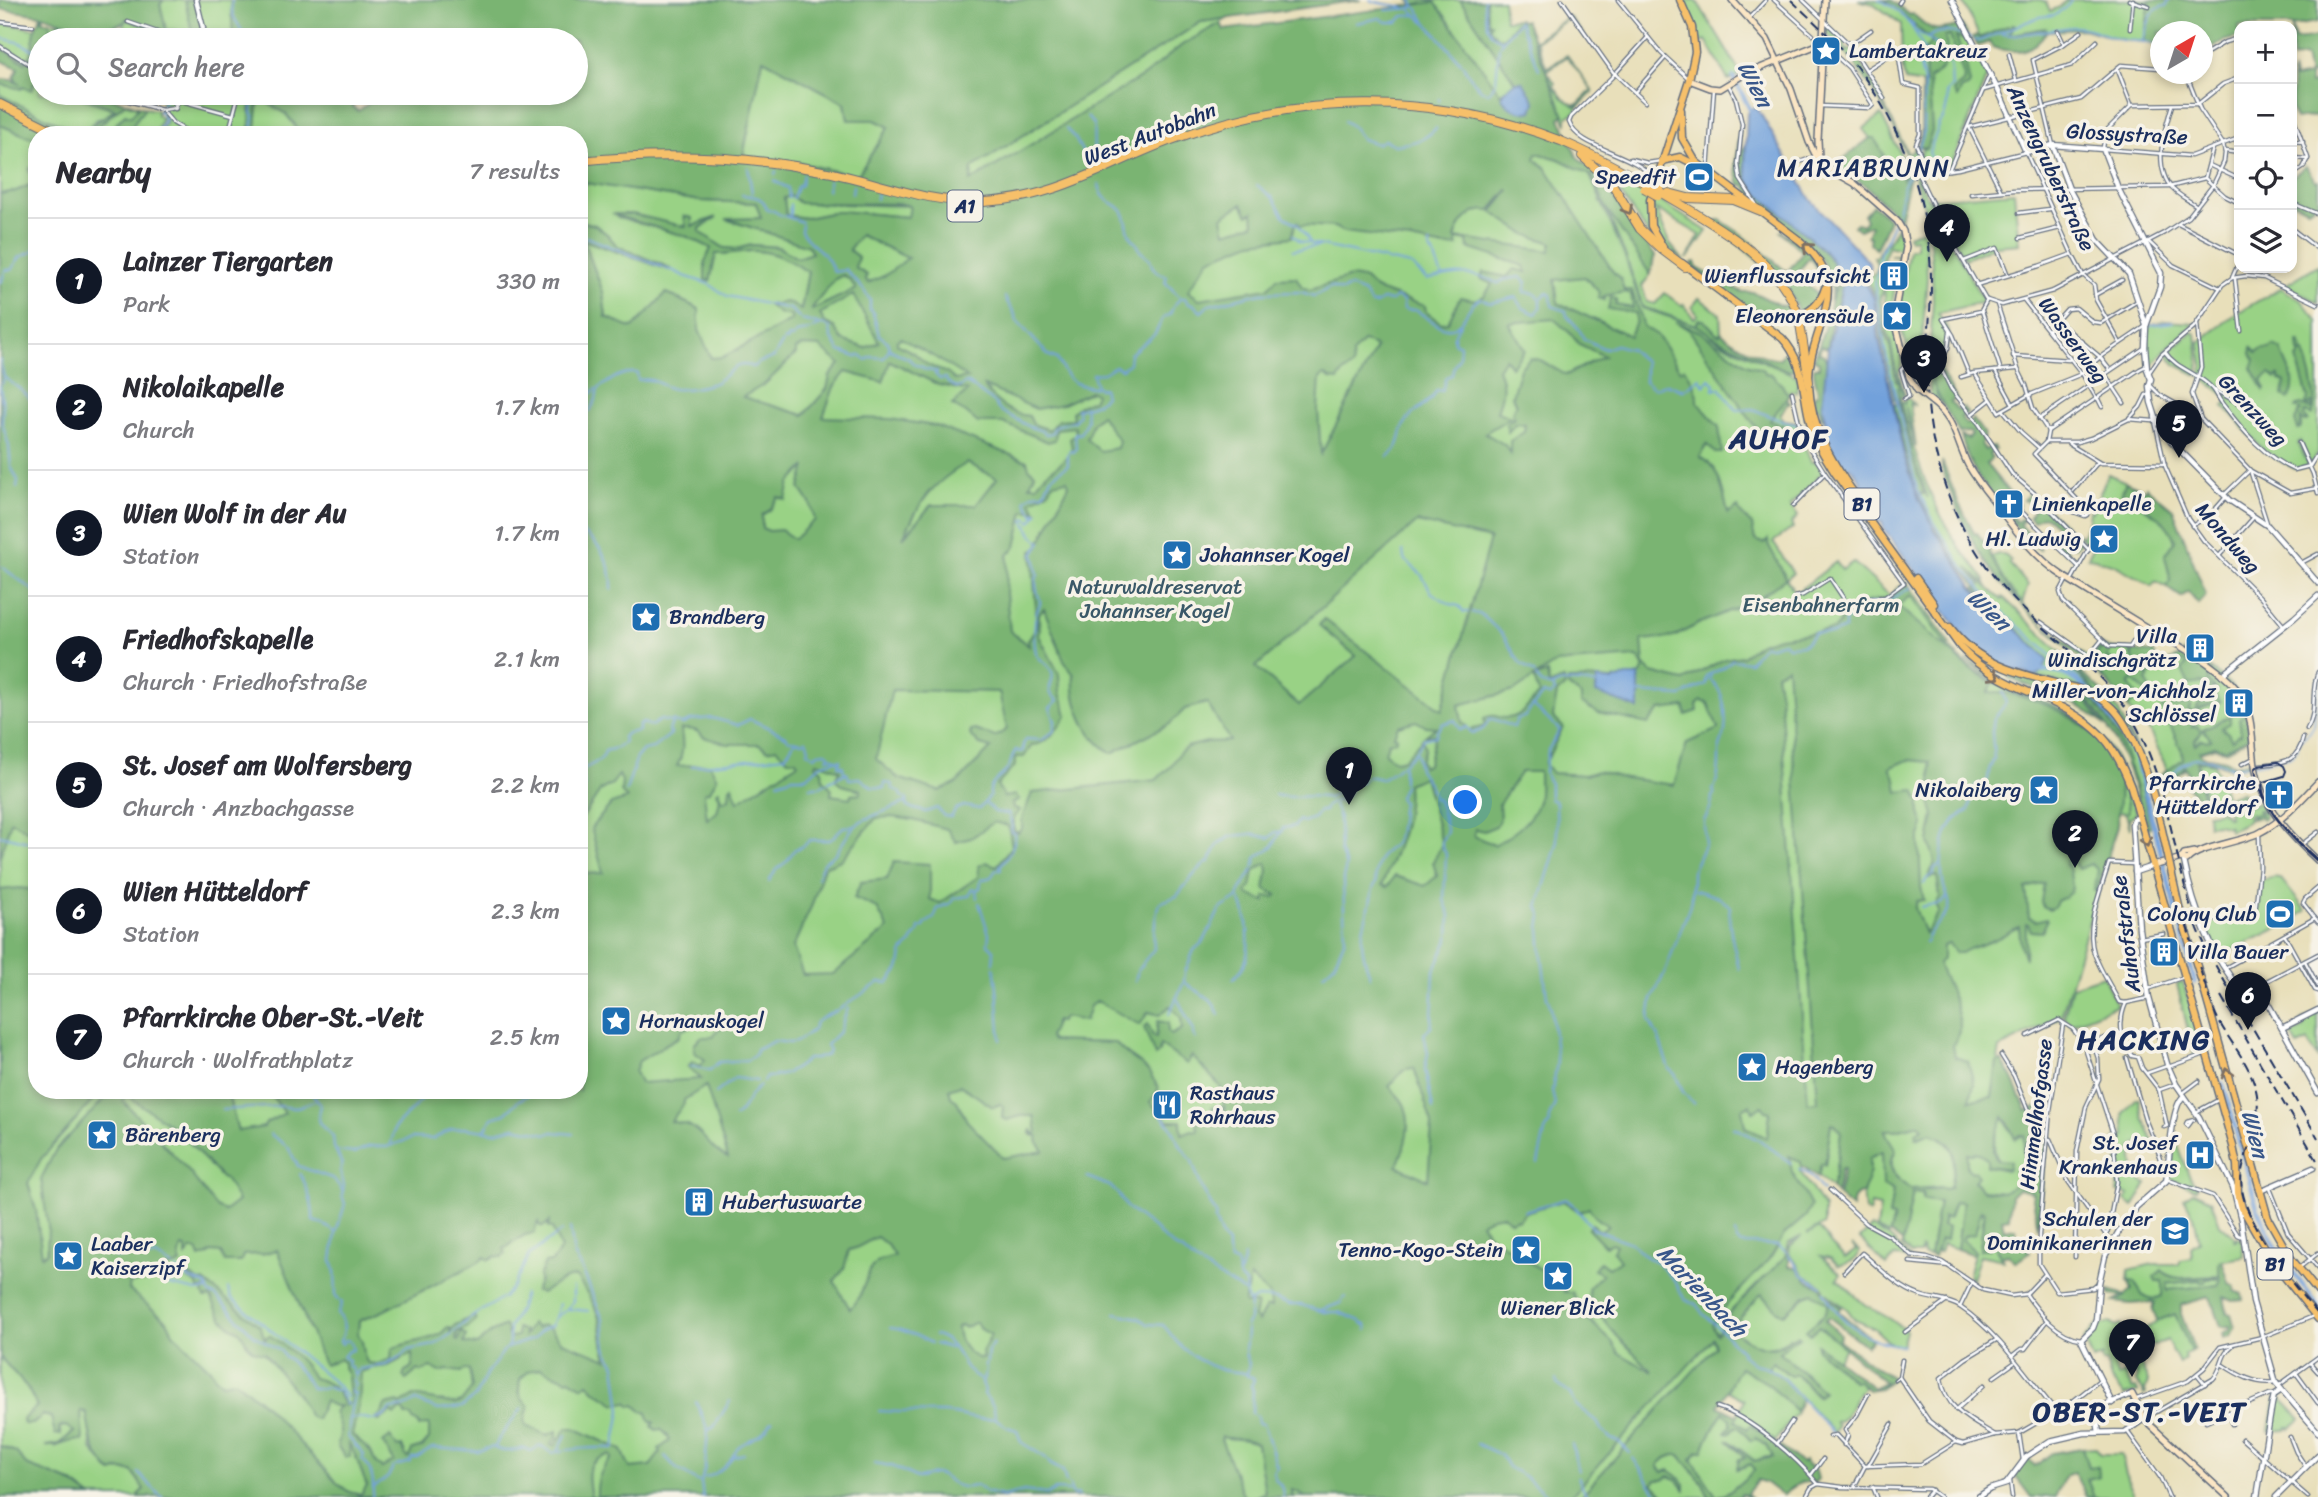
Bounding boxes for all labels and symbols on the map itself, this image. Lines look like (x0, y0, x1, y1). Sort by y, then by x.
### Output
north arrow (2150, 21, 2213, 84)
place label: Lambertakreuz (1849, 32, 1989, 70)
place icon: Lambertakreuz (1809, 34, 1843, 68)
water label: Wien (1726, 53, 1786, 117)
street label: Anzengruberstraße (1995, 77, 2106, 258)
street label: West Autobahn (1078, 91, 1222, 177)
street label: Glossystraße (2065, 112, 2189, 156)
district label: MARIABRUNN (1777, 147, 1951, 189)
place label: Speedfit (1595, 158, 1678, 196)
sports icon: Speedfit (1682, 160, 1716, 194)
road number: A1 (948, 190, 982, 222)
one-way arrow (1620, 203, 1633, 215)
pin: 4 (1924, 204, 1970, 262)
one-way arrow (1802, 243, 1815, 256)
place label: Wienflussaufsicht (1704, 257, 1871, 295)
building icon: Wienflussaufsicht (1877, 259, 1911, 293)
street label: Wasserweg (2028, 288, 2118, 392)
place label: Eleonorensäule (1735, 297, 1874, 335)
place icon: Eleonorensäule (1880, 299, 1914, 333)
pin: 3 (1901, 335, 1947, 393)
street label: Grenzweg (2209, 364, 2298, 456)
pin: 5 (2156, 400, 2202, 458)
district label: AUHOF (1728, 414, 1829, 463)
place label: Linienkapelle (2032, 485, 2152, 523)
church icon: Linienkapelle (1992, 487, 2026, 521)
road number: B1 (1844, 489, 1880, 520)
street label: Mondweg (2185, 493, 2271, 583)
place label: Hl. Ludwig (1985, 520, 2081, 558)
place icon: Hl. Ludwig (2087, 522, 2121, 556)
place label: Johannser Kogel (1199, 536, 1350, 574)
place icon: Johannser Kogel (1160, 538, 1194, 572)
park label: Naturwaldreservat Johannser Kogel (1068, 568, 1242, 630)
water label: Wien (1957, 579, 2023, 643)
park label: Eisenbahnerfarm (1742, 586, 1900, 624)
place label: Brandberg (669, 598, 765, 636)
place icon: Brandberg (629, 600, 663, 634)
place label: Villa Windischgrätz (2048, 617, 2177, 679)
building icon: Villa Windischgrätz (2183, 631, 2217, 665)
one-way arrow (1987, 667, 2000, 680)
place label: Miller-von-Aichholz Schlössel (2032, 672, 2217, 734)
building icon: Miller-von-Aichholz Schlössel (2222, 686, 2256, 720)
pin: 1 (1326, 747, 1372, 805)
place label: Pfarrkirche Hütteldorf (2149, 764, 2259, 826)
place label: Nikolaiberg (1915, 771, 2021, 809)
place icon: Nikolaiberg (2027, 773, 2061, 807)
church icon: Pfarrkirche Hütteldorf (2262, 778, 2296, 812)
your location (1448, 785, 1482, 819)
pin: 2 (2052, 810, 2098, 868)
one-way arrow (2138, 836, 2153, 848)
street label: Auhofstraße (2100, 873, 2152, 996)
place label: Colony Club (2147, 895, 2257, 933)
sports icon: Colony Club (2263, 897, 2297, 931)
place label: Villa Bauer (2187, 933, 2289, 971)
building icon: Villa Bauer (2147, 935, 2181, 969)
pin: 6 (2225, 972, 2271, 1030)
place label: Hornauskogel (639, 1002, 765, 1040)
place icon: Hornauskogel (599, 1004, 633, 1038)
district label: HACKING (2077, 1015, 2211, 1064)
street label: Himmelhofgasse (2008, 1036, 2064, 1191)
place label: Hagenberg (1775, 1048, 1874, 1086)
place icon: Hagenberg (1735, 1050, 1769, 1084)
one-way arrow (2221, 1068, 2235, 1080)
place label: Rasthaus Rohrhaus (1190, 1074, 1276, 1136)
restaurant icon: Rasthaus Rohrhaus (1150, 1088, 1184, 1122)
water label: Wien (2229, 1105, 2282, 1165)
place label: Bärenberg (125, 1116, 221, 1154)
place icon: Bärenberg (85, 1118, 119, 1152)
place label: St. Josef Krankenhaus (2059, 1124, 2179, 1186)
hospital icon: St. Josef Krankenhaus (2183, 1138, 2217, 1172)
place label: Hubertuswarte (722, 1183, 862, 1221)
building icon: Hubertuswarte (682, 1185, 716, 1219)
place label: Schulen der Dominikanerinnen (1987, 1200, 2153, 1262)
school or university icon: Schulen der Dominikanerinnen (2158, 1214, 2192, 1248)
place label: Laaber Kaiserzipf (91, 1225, 187, 1287)
place label: Tenno-Kogo-Stein (1338, 1231, 1503, 1269)
place icon: Tenno-Kogo-Stein (1509, 1233, 1543, 1267)
water label: Marienbach (1647, 1235, 1759, 1349)
place icon: Laaber Kaiserzipf (51, 1239, 85, 1273)
road number: B1 (2258, 1248, 2292, 1280)
place icon: Wiener Blick (1541, 1259, 1575, 1293)
place label: Wiener Blick (1501, 1289, 1615, 1327)
pin: 7 (2109, 1319, 2155, 1377)
district label: OBER-ST.-VEIT (2033, 1387, 2248, 1436)

